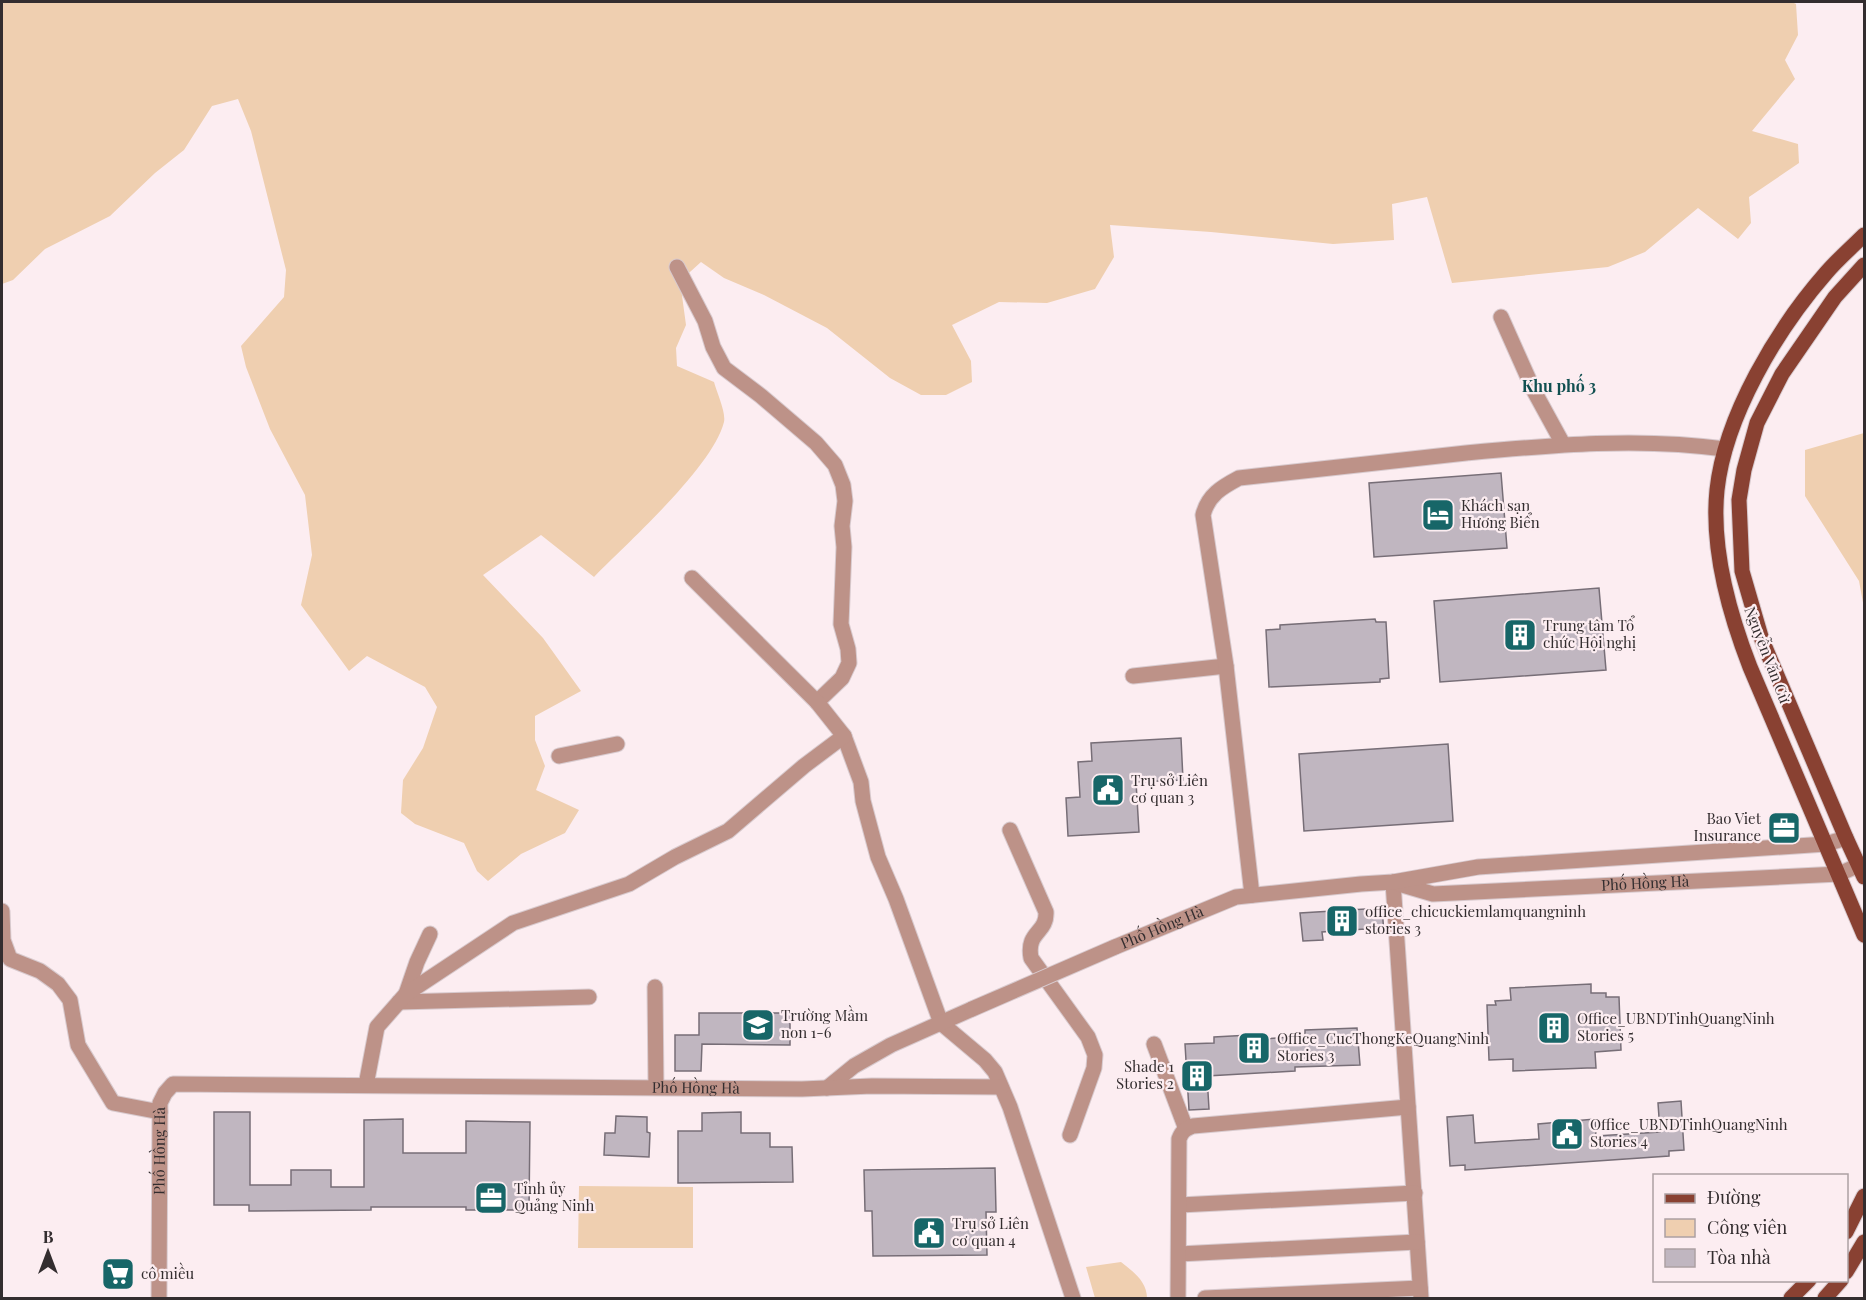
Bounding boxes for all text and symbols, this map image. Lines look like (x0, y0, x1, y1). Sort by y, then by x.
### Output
district label: Khu phố 3 (1522, 373, 1596, 396)
place label: Khách sạn Hương Biển (1461, 495, 1540, 532)
hotel icon: Khách sạn Hương Biển (1420, 497, 1456, 533)
street label: Nguyễn Văn Cừ (1740, 603, 1796, 706)
place label: Trung tâm Tổ chức Hội nghị (1543, 615, 1637, 652)
building icon: Trung tâm Tổ chức Hội nghị (1502, 617, 1538, 653)
place label: Trụ sở Liên cơ quan 3 (1131, 770, 1208, 807)
public building icon: Trụ sở Liên cơ quan 3 (1090, 772, 1126, 808)
place label: Bao Viet Insurance (1694, 808, 1762, 845)
office icon: Bao Viet Insurance (1766, 810, 1802, 846)
street label: Phố Hồng Hà (1601, 870, 1690, 895)
street label: Phố Hồng Hà (1117, 900, 1207, 953)
place label: office_chicuckiemlamquangninh stories 3 (1365, 901, 1586, 938)
building icon: office_chicuckiemlamquangninh stories 3 (1324, 903, 1360, 939)
place label: Trường Mầm non 1-6 (781, 1005, 869, 1042)
school or university icon: Trường Mầm non 1-6 (740, 1007, 776, 1043)
place label: Office_UBNDTinhQuangNinh Stories 5 (1577, 1008, 1775, 1045)
building icon: Office_UBNDTinhQuangNinh Stories 5 (1536, 1010, 1572, 1046)
place label: Office_CucThongKeQuangNinh Stories 3 (1277, 1028, 1489, 1065)
building icon: Office_CucThongKeQuangNinh Stories 3 (1236, 1030, 1272, 1066)
place label: Shade 1 Stories 2 (1116, 1056, 1174, 1093)
building icon: Shade 1 Stories 2 (1179, 1058, 1215, 1094)
street label: Phố Hồng Hà (652, 1076, 740, 1098)
street label: Phố Hồng Hà (148, 1106, 169, 1195)
place label: Office_UBNDTinhQuangNinh Stories 4 (1590, 1114, 1788, 1151)
public building icon: Office_UBNDTinhQuangNinh Stories 4 (1549, 1116, 1585, 1152)
legend (1653, 1174, 1848, 1282)
place label: Tỉnh ủy Quảng Ninh (514, 1178, 595, 1215)
office icon: Tỉnh ủy Quảng Ninh (473, 1180, 509, 1216)
text: Đường (1707, 1185, 1761, 1209)
place label: Trụ sở Liên cơ quan 4 (952, 1213, 1029, 1250)
public building icon: Trụ sở Liên cơ quan 4 (911, 1215, 947, 1251)
text: Công viên (1707, 1215, 1788, 1239)
north arrow (18, 1222, 78, 1282)
text: B (43, 1226, 54, 1247)
text: Tòa nhà (1707, 1245, 1771, 1269)
supermarket icon: cô miều (100, 1256, 136, 1292)
place label: cô miều (141, 1262, 195, 1283)

